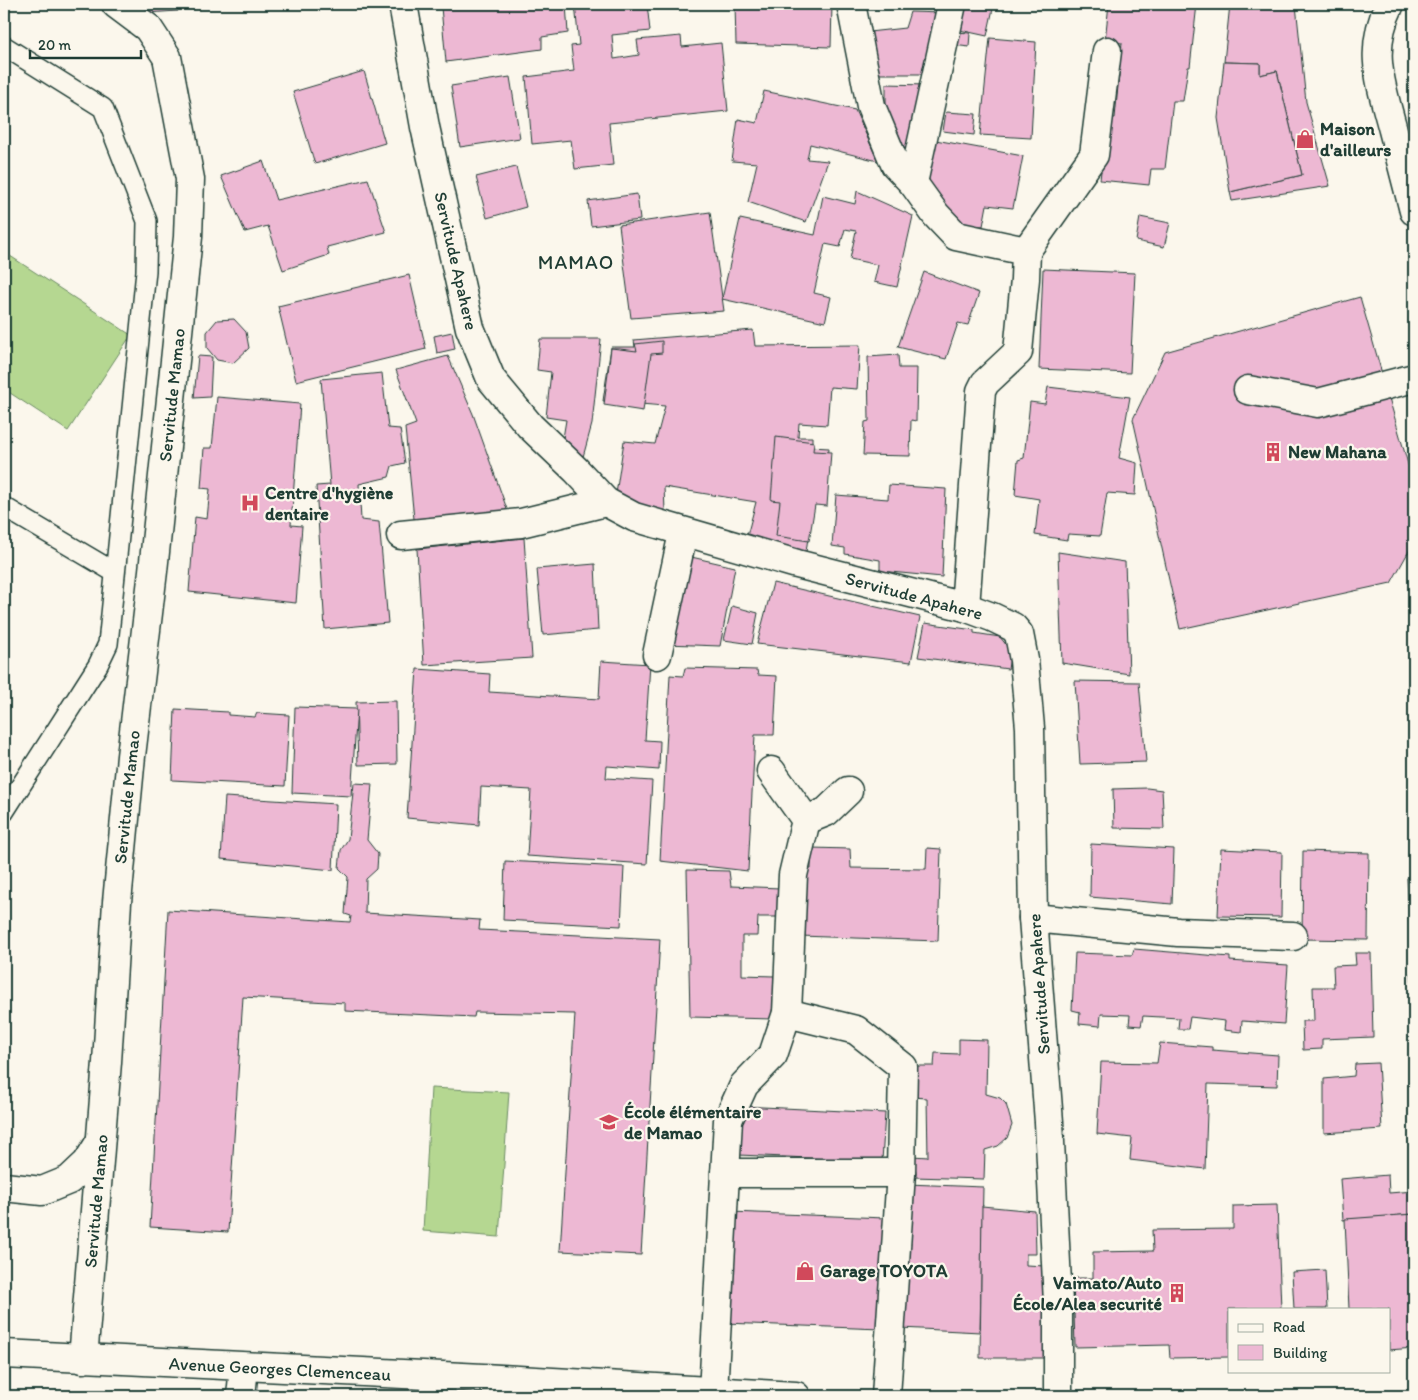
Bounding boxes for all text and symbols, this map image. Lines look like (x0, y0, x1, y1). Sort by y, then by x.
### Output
scale bar (30, 28, 141, 60)
text: 20 m (38, 36, 72, 54)
place label: Maison d'ailleurs (1320, 118, 1391, 161)
shop icon: Maison d'ailleurs (1294, 128, 1316, 150)
street label: Servitude Apahere (429, 190, 483, 332)
district label: MAMAO (538, 250, 614, 274)
street label: Servitude Mamao (154, 327, 190, 463)
building icon: New Mahana (1262, 441, 1284, 463)
place label: New Mahana (1288, 441, 1387, 463)
place label: Centre d'hygiène dentaire (265, 482, 394, 525)
hospital icon: Centre d'hygiène dentaire (239, 492, 261, 514)
street label: Servitude Apahere (843, 567, 985, 625)
street label: Servitude Mamao (109, 729, 145, 865)
street label: Servitude Apahere (1023, 913, 1055, 1055)
place label: École élémentaire de Mamao (624, 1101, 762, 1144)
school or university icon: École élémentaire de Mamao (598, 1111, 620, 1133)
street label: Servitude Mamao (79, 1133, 113, 1269)
shop icon: Garage TOYOTA (794, 1260, 816, 1282)
place label: Garage TOYOTA (820, 1260, 948, 1282)
place label: Vaimato/Auto École/Alea securité (1013, 1272, 1162, 1315)
building icon: Vaimato/Auto École/Alea securité (1166, 1282, 1188, 1304)
legend (1228, 1308, 1390, 1372)
text: Road (1273, 1318, 1306, 1336)
text: Building (1273, 1344, 1327, 1362)
street label: Avenue Georges Clemenceau (168, 1352, 392, 1386)

